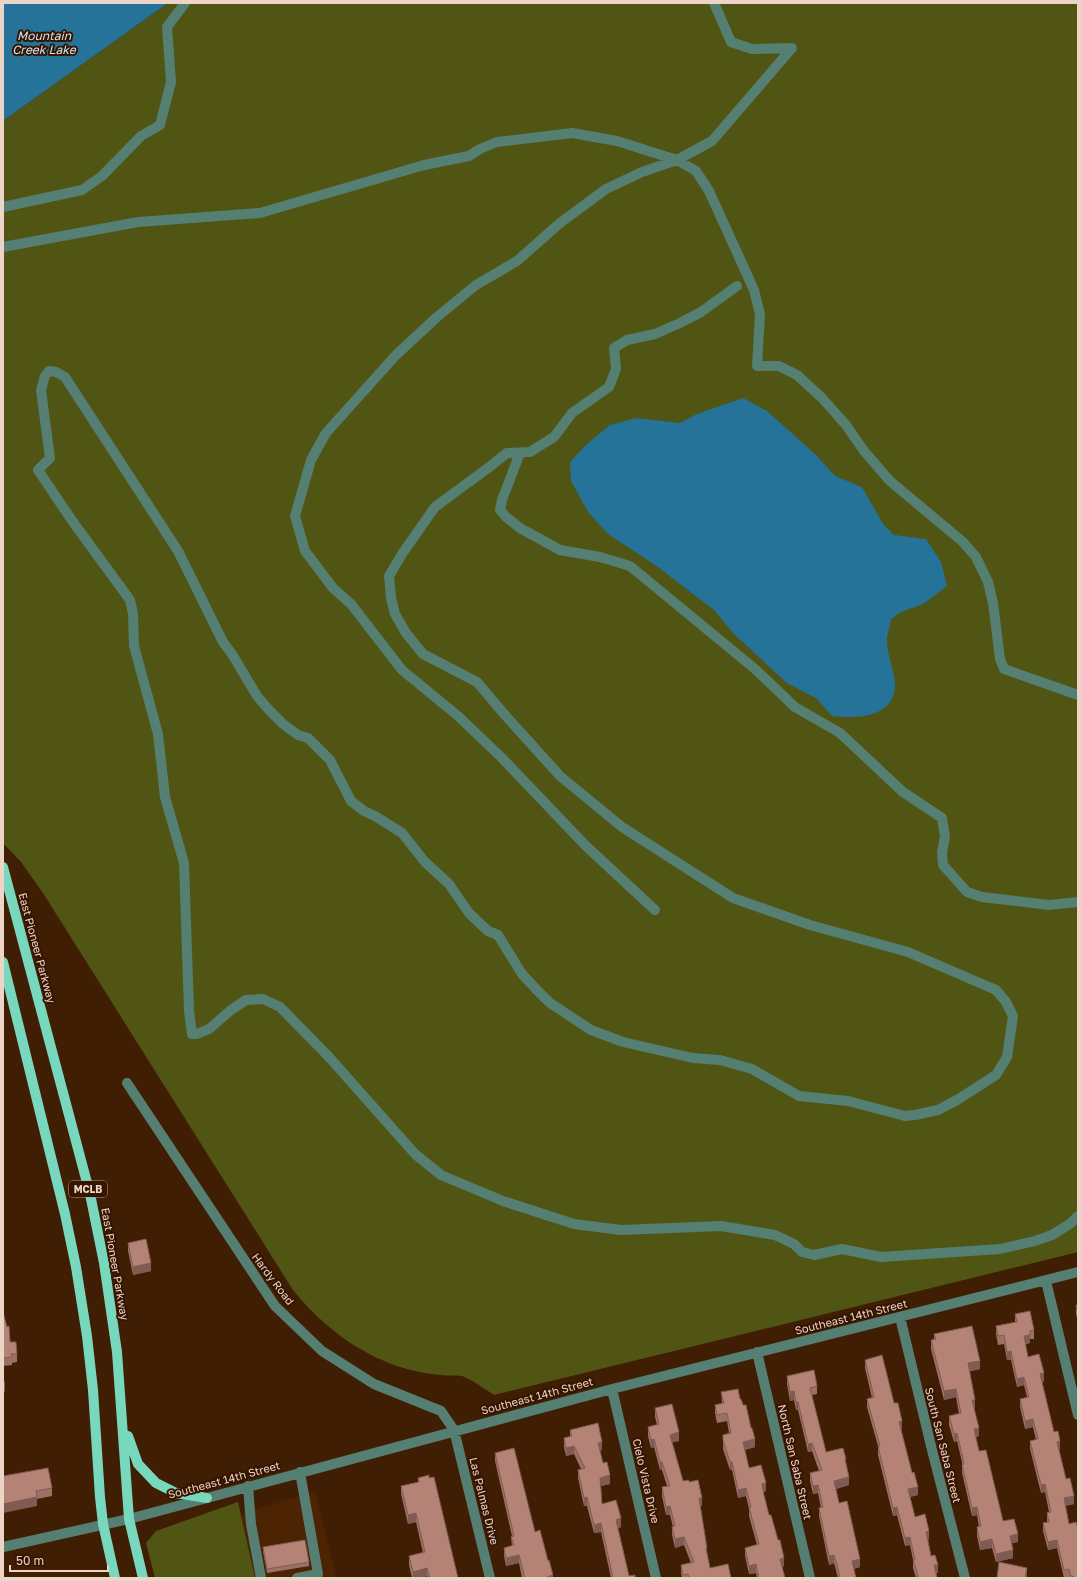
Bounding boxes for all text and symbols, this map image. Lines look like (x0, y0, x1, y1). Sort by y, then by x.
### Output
water label: Mountain Creek Lake (12, 28, 77, 57)
street label: East Pioneer Parkway (16, 891, 59, 1005)
road number: MCLB (69, 1181, 107, 1197)
street label: East Pioneer Parkway (99, 1207, 132, 1321)
street label: Hardy Road (250, 1250, 297, 1307)
street label: Southeast 14th Street (793, 1296, 909, 1337)
street label: Southeast 14th Street (479, 1374, 594, 1417)
street label: South San Saba Street (923, 1386, 964, 1504)
street label: North San Saba Street (776, 1403, 815, 1521)
street label: Cielo Vista Drive (630, 1437, 663, 1524)
street label: Las Palmas Drive (467, 1456, 502, 1546)
street label: Southeast 14th Street (166, 1458, 281, 1501)
scale bar (10, 1547, 108, 1573)
text: 50 m (16, 1553, 44, 1568)

